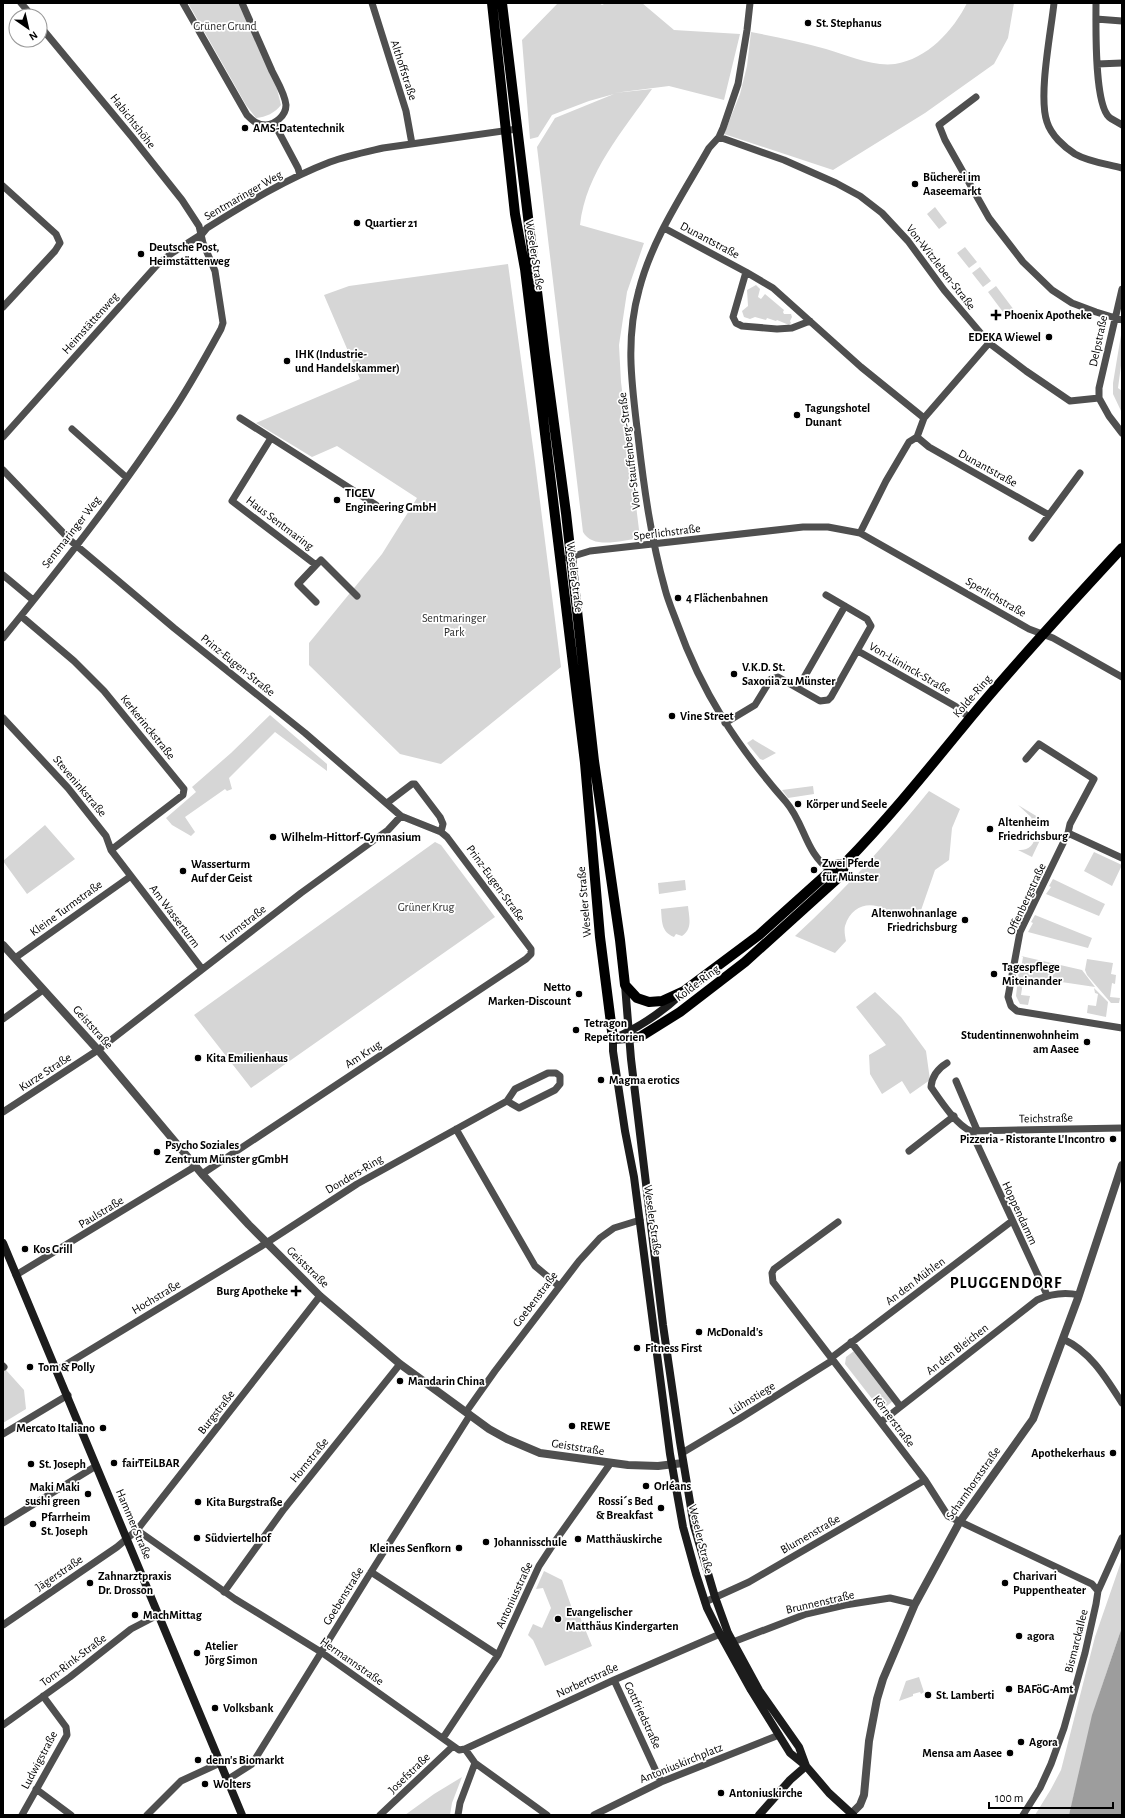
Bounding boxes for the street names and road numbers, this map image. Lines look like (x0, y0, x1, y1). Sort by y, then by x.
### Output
street label: Althoffstraße (389, 38, 419, 102)
street label: Habichtshöhe (108, 91, 158, 151)
street label: Sentmaringer Weg (202, 168, 284, 222)
street label: Weseler Straße (524, 219, 546, 291)
street label: Dunantstraße (678, 219, 742, 261)
street label: Von-Witzleben-Straße (904, 222, 978, 312)
street label: Heimstättenweg (59, 290, 121, 356)
street label: Delpstraße (1087, 314, 1109, 368)
street label: Von-Stauffenberg-Straße (616, 392, 642, 510)
street label: Dunantstraße (957, 447, 1019, 489)
street label: Sentmaringer Weg (39, 494, 103, 570)
street label: Haus Sentmaring (244, 494, 316, 552)
street label: Sperlichstraße (633, 522, 701, 542)
street label: Weseler Straße (565, 541, 585, 613)
street label: Sperlichstraße (964, 575, 1028, 619)
street label: Prinz-Eugen-Straße (199, 632, 277, 698)
street label: Von-Lüninck-Straße (867, 640, 953, 696)
street label: Kolde-Ring (950, 672, 994, 719)
street label: Kerkerinckstraße (118, 692, 178, 762)
street label: Steveninkstraße (51, 753, 109, 819)
street label: Prinz-Eugen-Straße (464, 843, 528, 923)
street label: Offenbergstraße (1004, 861, 1048, 937)
street label: Weseler Straße (575, 866, 593, 938)
street label: Kleine Turmstraße (28, 878, 104, 938)
street label: Am Wasserturm (147, 882, 203, 950)
street label: Turmstraße (218, 903, 268, 945)
street label: Kolde-Ring (673, 963, 721, 1003)
street label: Geiststraße (71, 1003, 115, 1051)
street label: Am Krug (343, 1038, 383, 1070)
street label: Kurze Straße (17, 1051, 73, 1093)
street label: Teichstraße (1019, 1112, 1073, 1124)
street label: Donders-Ring (323, 1152, 385, 1196)
street label: Hoppendamm (1000, 1179, 1040, 1247)
street label: Weseler Straße (642, 1184, 664, 1256)
street label: Paulstraße (76, 1194, 126, 1230)
street label: Geiststraße (285, 1244, 331, 1290)
street label: An den Mühlen (883, 1255, 947, 1307)
street label: Goebenstraße (510, 1269, 560, 1329)
street label: Hochstraße (130, 1278, 182, 1316)
street label: An den Bleichen (924, 1321, 990, 1377)
street label: Lühnstiege (727, 1379, 777, 1417)
street label: Burgstraße (195, 1388, 237, 1436)
street label: Körnerstraße (871, 1393, 917, 1449)
street label: Hornstraße (287, 1435, 331, 1485)
street label: Geiststraße (551, 1437, 605, 1457)
street label: Scharnhorststraße (944, 1444, 1002, 1522)
street label: Hammer Straße (114, 1487, 154, 1561)
street label: Weseler Straße (687, 1503, 715, 1575)
street label: Blumenstraße (778, 1512, 842, 1556)
street label: Jägerstraße (33, 1553, 85, 1593)
street label: Antoniusstraße (493, 1560, 535, 1630)
street label: Goebenstraße (320, 1565, 366, 1627)
street label: Brunnenstraße (785, 1588, 855, 1616)
street label: Bismarckallee (1062, 1608, 1090, 1674)
street label: Tom-Rink-Straße (38, 1631, 108, 1689)
street label: Hermannstraße (318, 1635, 386, 1687)
street label: Norbertstraße (554, 1660, 620, 1700)
street label: Gottfriedstraße (622, 1680, 664, 1750)
street label: Ludwigstraße (19, 1729, 59, 1791)
street label: Antoniuskirchplatz (638, 1741, 724, 1785)
street label: Josefstraße (386, 1750, 432, 1796)

